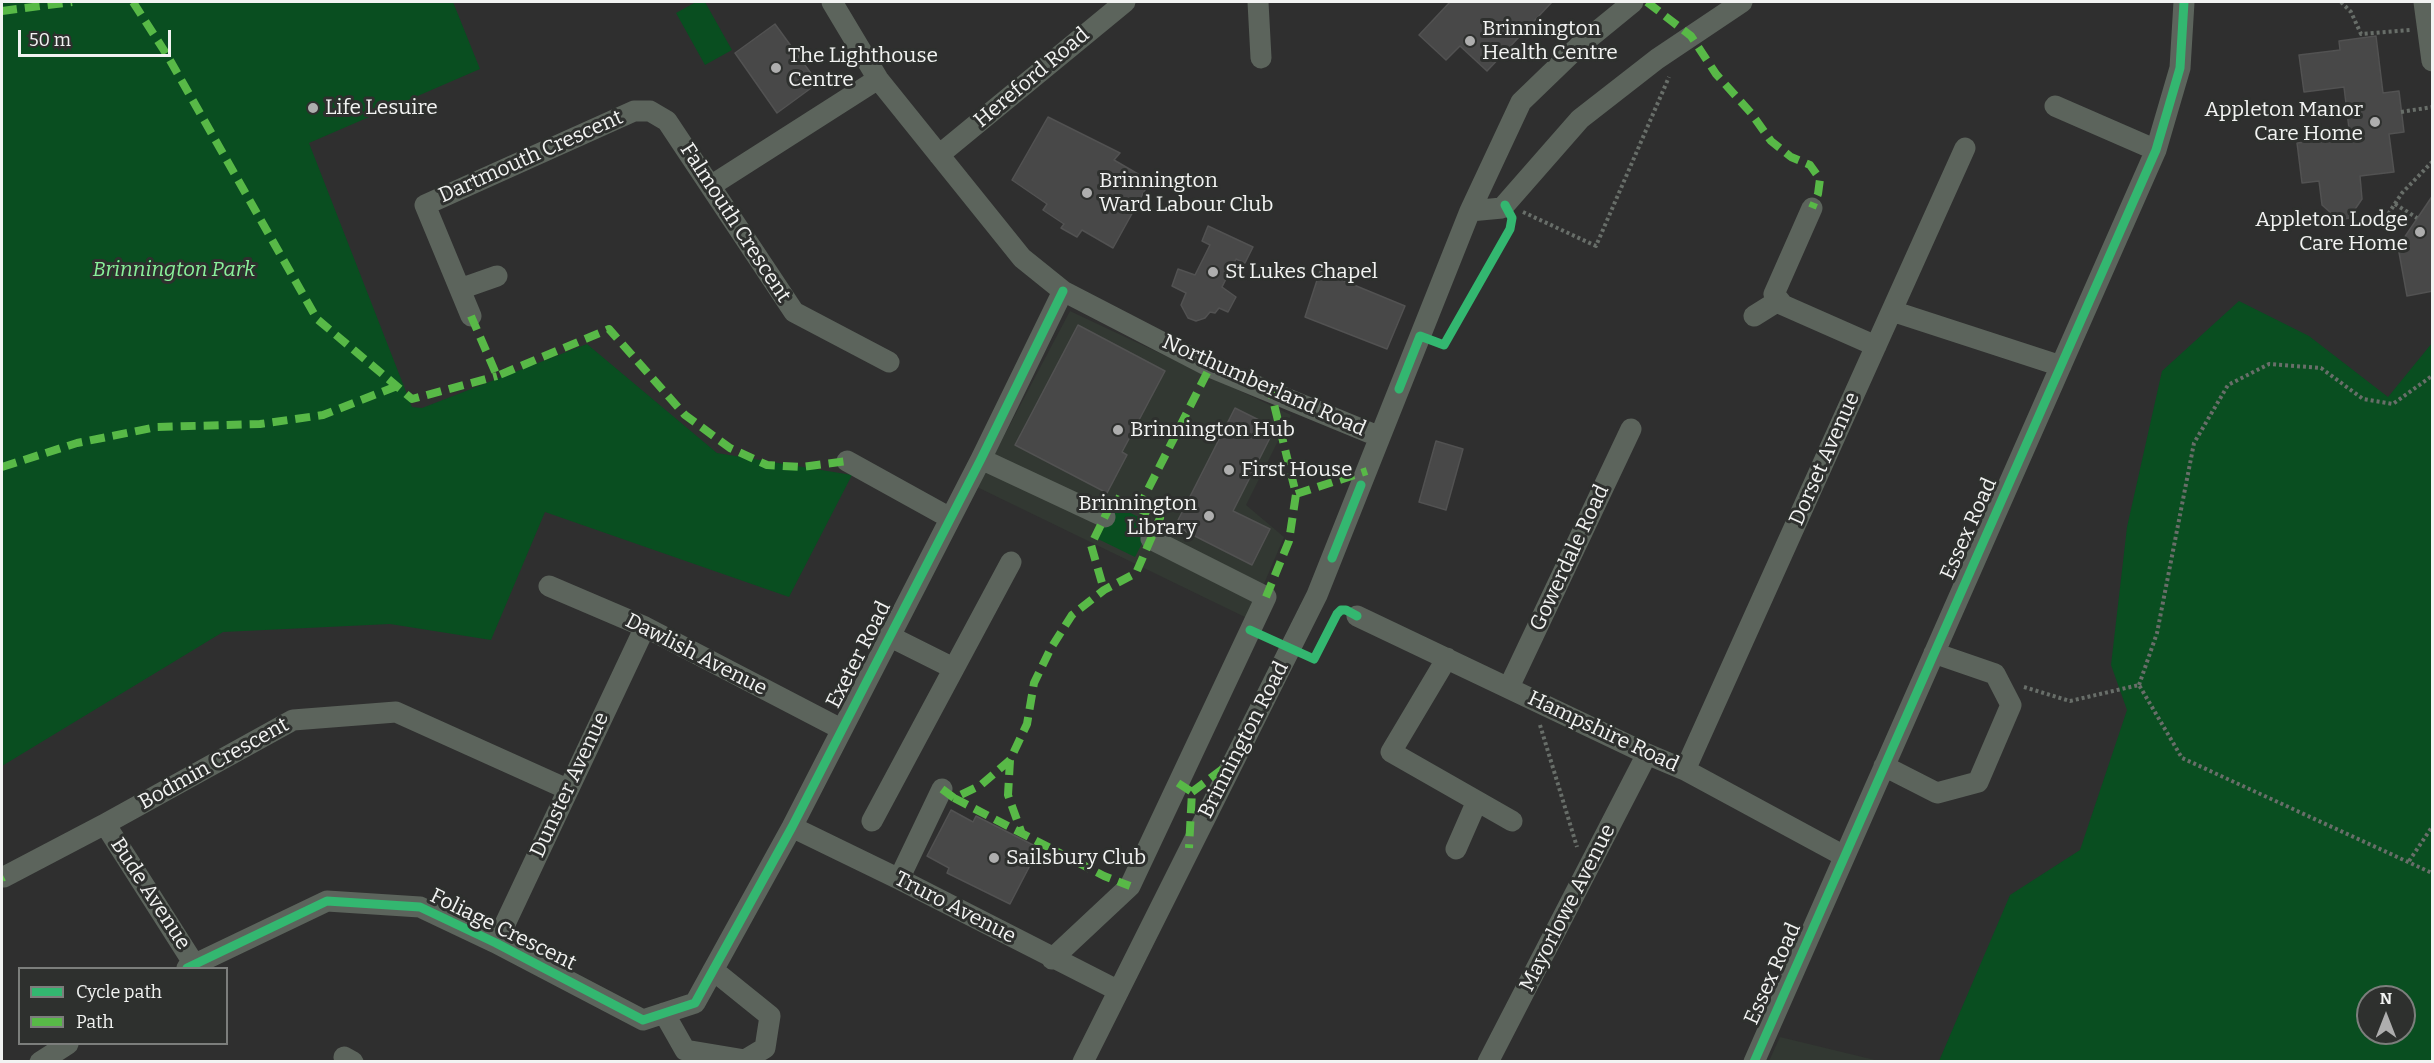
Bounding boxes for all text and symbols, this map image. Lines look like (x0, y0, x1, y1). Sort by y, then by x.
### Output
place label: Brinnington Health Centre (1482, 16, 1618, 66)
scale bar (21, 18, 174, 56)
street label: Hereford Road (969, 23, 1095, 133)
text: 50 m (29, 29, 71, 51)
marker: Brinnington Health Centre (1463, 34, 1477, 48)
place label: The Lighthouse Centre (788, 43, 938, 93)
marker: The Lighthouse Centre (769, 61, 783, 75)
place label: Life Lesuire (325, 95, 438, 121)
place label: Appleton Manor Care Home (2205, 97, 2363, 147)
marker: Life Lesuire (306, 101, 320, 115)
street label: Dartmouth Crescent (435, 105, 627, 209)
marker: Appleton Manor Care Home (2368, 115, 2382, 129)
street label: Falmouth Crescent (674, 139, 796, 307)
place label: Brinnington Ward Labour Club (1099, 168, 1273, 218)
marker: Brinnington Ward Labour Club (1080, 186, 1094, 200)
place label: Appleton Lodge Care Home (2255, 207, 2408, 257)
marker: Appleton Lodge Care Home (2413, 225, 2427, 239)
park label: Brinnington Park (93, 257, 255, 283)
place label: St Lukes Chapel (1225, 259, 1378, 285)
marker: St Lukes Chapel (1206, 265, 1220, 279)
street label: Northumberland Road (1158, 330, 1370, 442)
street label: Dorset Avenue (1784, 388, 1866, 530)
place label: Brinnington Hub (1130, 417, 1295, 443)
marker: Brinnington Hub (1111, 423, 1125, 437)
place label: First House (1241, 457, 1353, 483)
marker: First House (1222, 463, 1236, 477)
street label: Essex Road (1935, 474, 2003, 584)
street label: Gowerdale Road (1525, 481, 1615, 635)
place label: Brinnington Library (1078, 491, 1197, 541)
marker: Brinnington Library (1202, 509, 1216, 523)
street label: Exeter Road (821, 597, 897, 713)
street label: Dawlish Avenue (621, 608, 771, 702)
street label: Brinnington Road (1194, 657, 1294, 823)
street label: Hampshire Road (1524, 686, 1682, 778)
street label: Dunster Avenue (525, 708, 615, 862)
street label: Bodmin Crescent (135, 712, 293, 816)
street label: Mayorlowe Avenue (1515, 820, 1621, 996)
street label: Bude Avenue (105, 833, 195, 955)
place label: Sailsbury Club (1006, 845, 1146, 871)
marker: Sailsbury Club (987, 851, 1001, 865)
street label: Truro Avenue (890, 867, 1020, 949)
street label: Foliage Crescent (426, 884, 580, 976)
street label: Essex Road (1739, 919, 1807, 1029)
legend (18, 967, 228, 1045)
text: Cycle path (76, 981, 162, 1003)
north arrow (2356, 985, 2416, 1045)
text: N (2380, 989, 2392, 1008)
text: Path (76, 1011, 114, 1033)

